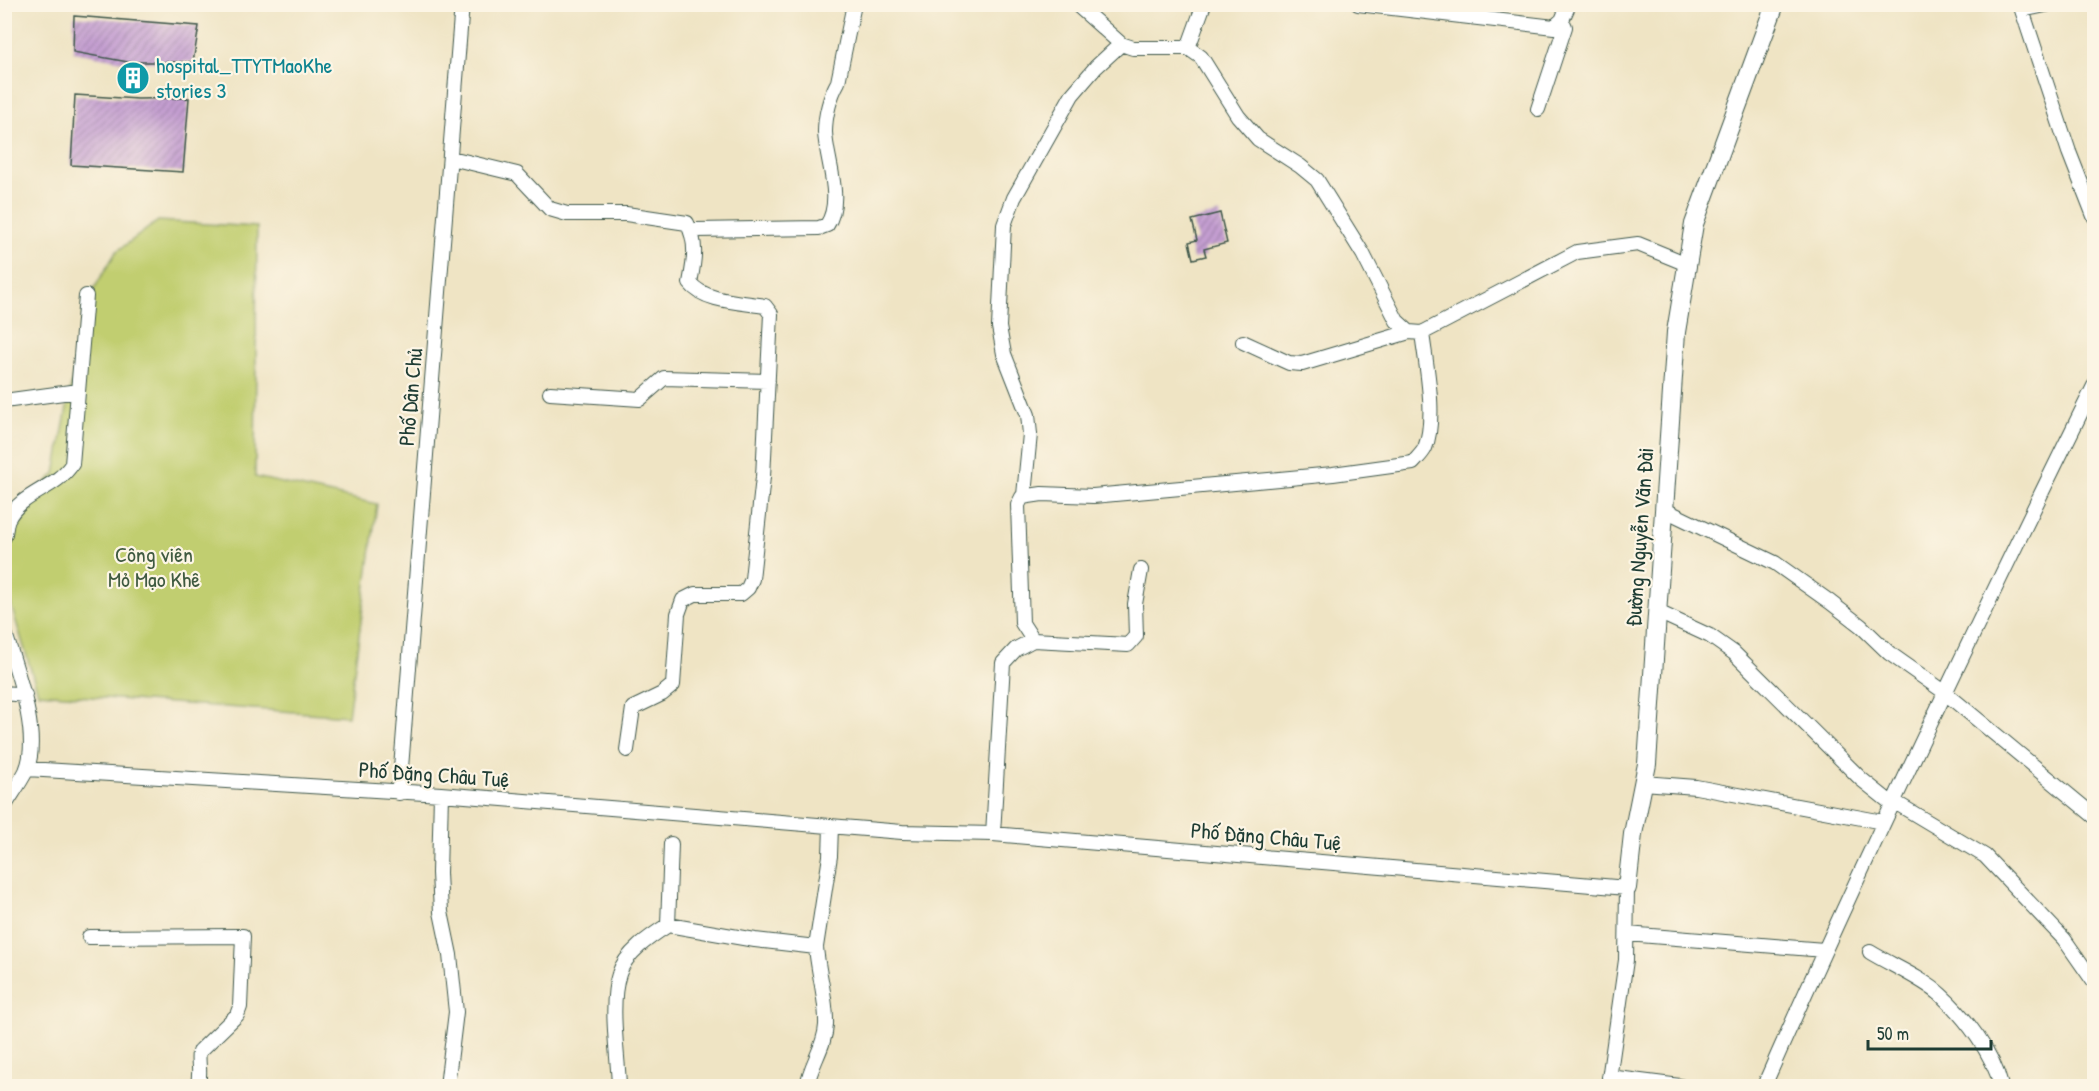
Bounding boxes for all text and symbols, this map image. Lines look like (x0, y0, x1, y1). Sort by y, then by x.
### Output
place label: hospital_TTYTMaoKhe stories 3 (156, 50, 332, 105)
building icon: hospital_TTYTMaoKhe stories 3 (115, 60, 151, 96)
street label: Phố Dân Chủ (391, 347, 429, 447)
street label: Đường Nguyễn Văn Đài (1618, 446, 1660, 628)
park label: Công viên Mỏ Mạo Khê (108, 539, 200, 594)
street label: Phố Đặng Châu Tuệ (358, 754, 511, 794)
street label: Phố Đặng Châu Tuệ (1190, 814, 1343, 858)
scale bar (1868, 1013, 1991, 1051)
text: 50 m (1877, 1021, 1909, 1046)

